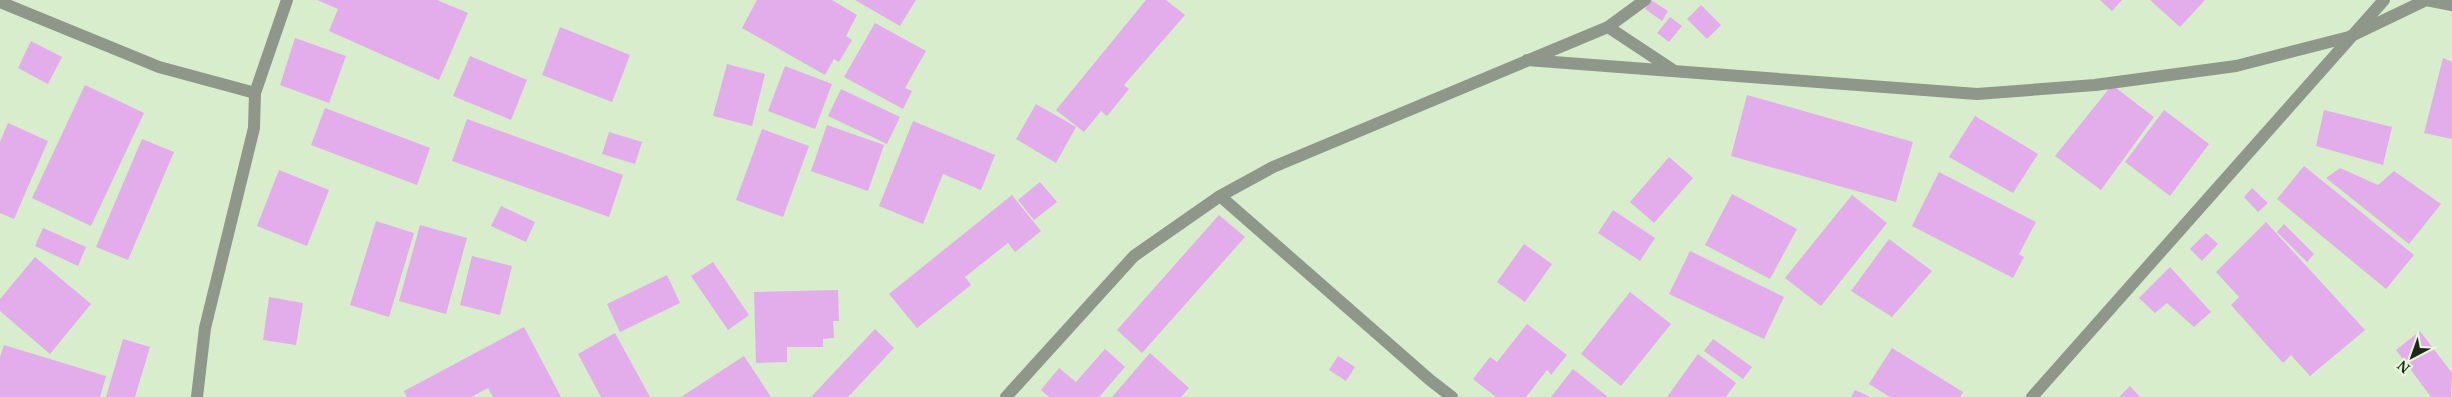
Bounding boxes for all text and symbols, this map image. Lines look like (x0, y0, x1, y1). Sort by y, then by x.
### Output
north arrow (2387, 332, 2437, 382)
text: N (2393, 356, 2414, 378)

